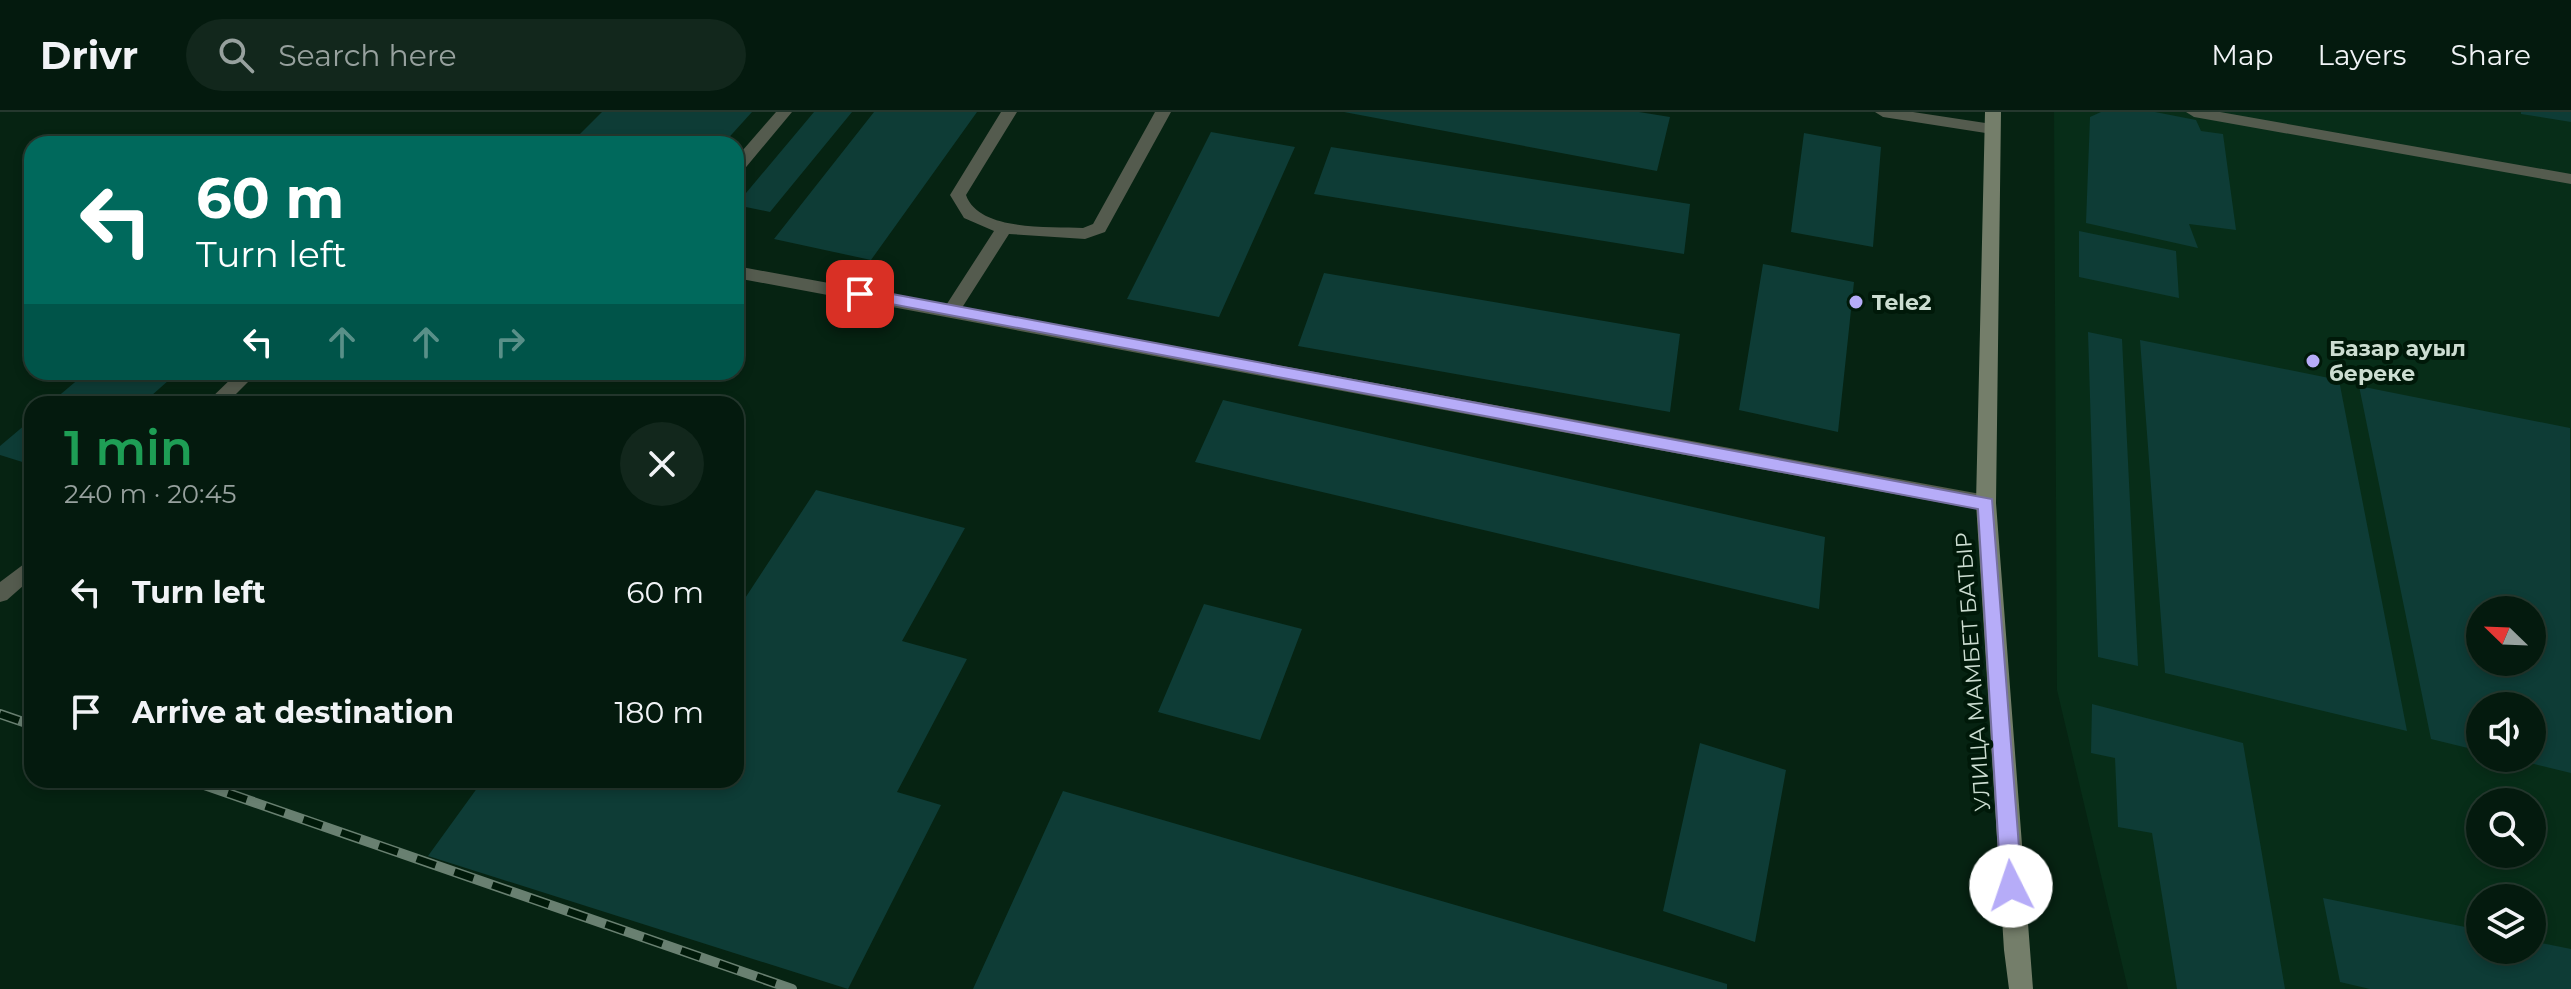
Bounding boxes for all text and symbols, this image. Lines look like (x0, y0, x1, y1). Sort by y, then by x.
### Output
search box (186, 19, 746, 91)
text: Drivr (40, 32, 138, 79)
icon: search (214, 33, 258, 77)
text: Search here (278, 37, 457, 74)
text: Map (2211, 38, 2274, 72)
text: Layers (2318, 38, 2407, 72)
text: Share (2451, 38, 2531, 72)
text: 60 m (196, 164, 344, 232)
icon: left (64, 168, 168, 272)
text: Turn left (196, 232, 347, 276)
pin (826, 260, 894, 328)
icon: arrive (838, 272, 882, 316)
place label: Tele2 (1872, 289, 1932, 316)
marker: Tele2 (1847, 293, 1865, 311)
icon: left (236, 320, 280, 364)
icon: ahead (320, 320, 364, 364)
icon: ahead (404, 320, 448, 364)
icon: right (488, 320, 532, 364)
place label: Базар ауыл береке (2329, 335, 2466, 387)
marker: Базар ауыл береке (2304, 352, 2322, 370)
text: 1 min (64, 419, 193, 477)
button: close (620, 422, 704, 506)
text: 240 m · 20:45 (64, 478, 236, 510)
street label: УЛИЦА МАМБЕТ БАТЫР (1950, 532, 1996, 812)
icon: left (64, 570, 108, 614)
text: Turn left (132, 574, 265, 611)
text: 60 m (626, 574, 704, 611)
north arrow (2466, 596, 2546, 676)
map controls (2466, 596, 2546, 964)
icon: arrive (64, 690, 108, 734)
button: sound (2466, 692, 2546, 772)
text: Arrive at destination (132, 694, 454, 731)
text: 180 m (614, 694, 704, 731)
button: search (2466, 788, 2546, 868)
position arrow (1969, 844, 2053, 928)
button: layers (2466, 884, 2546, 964)

